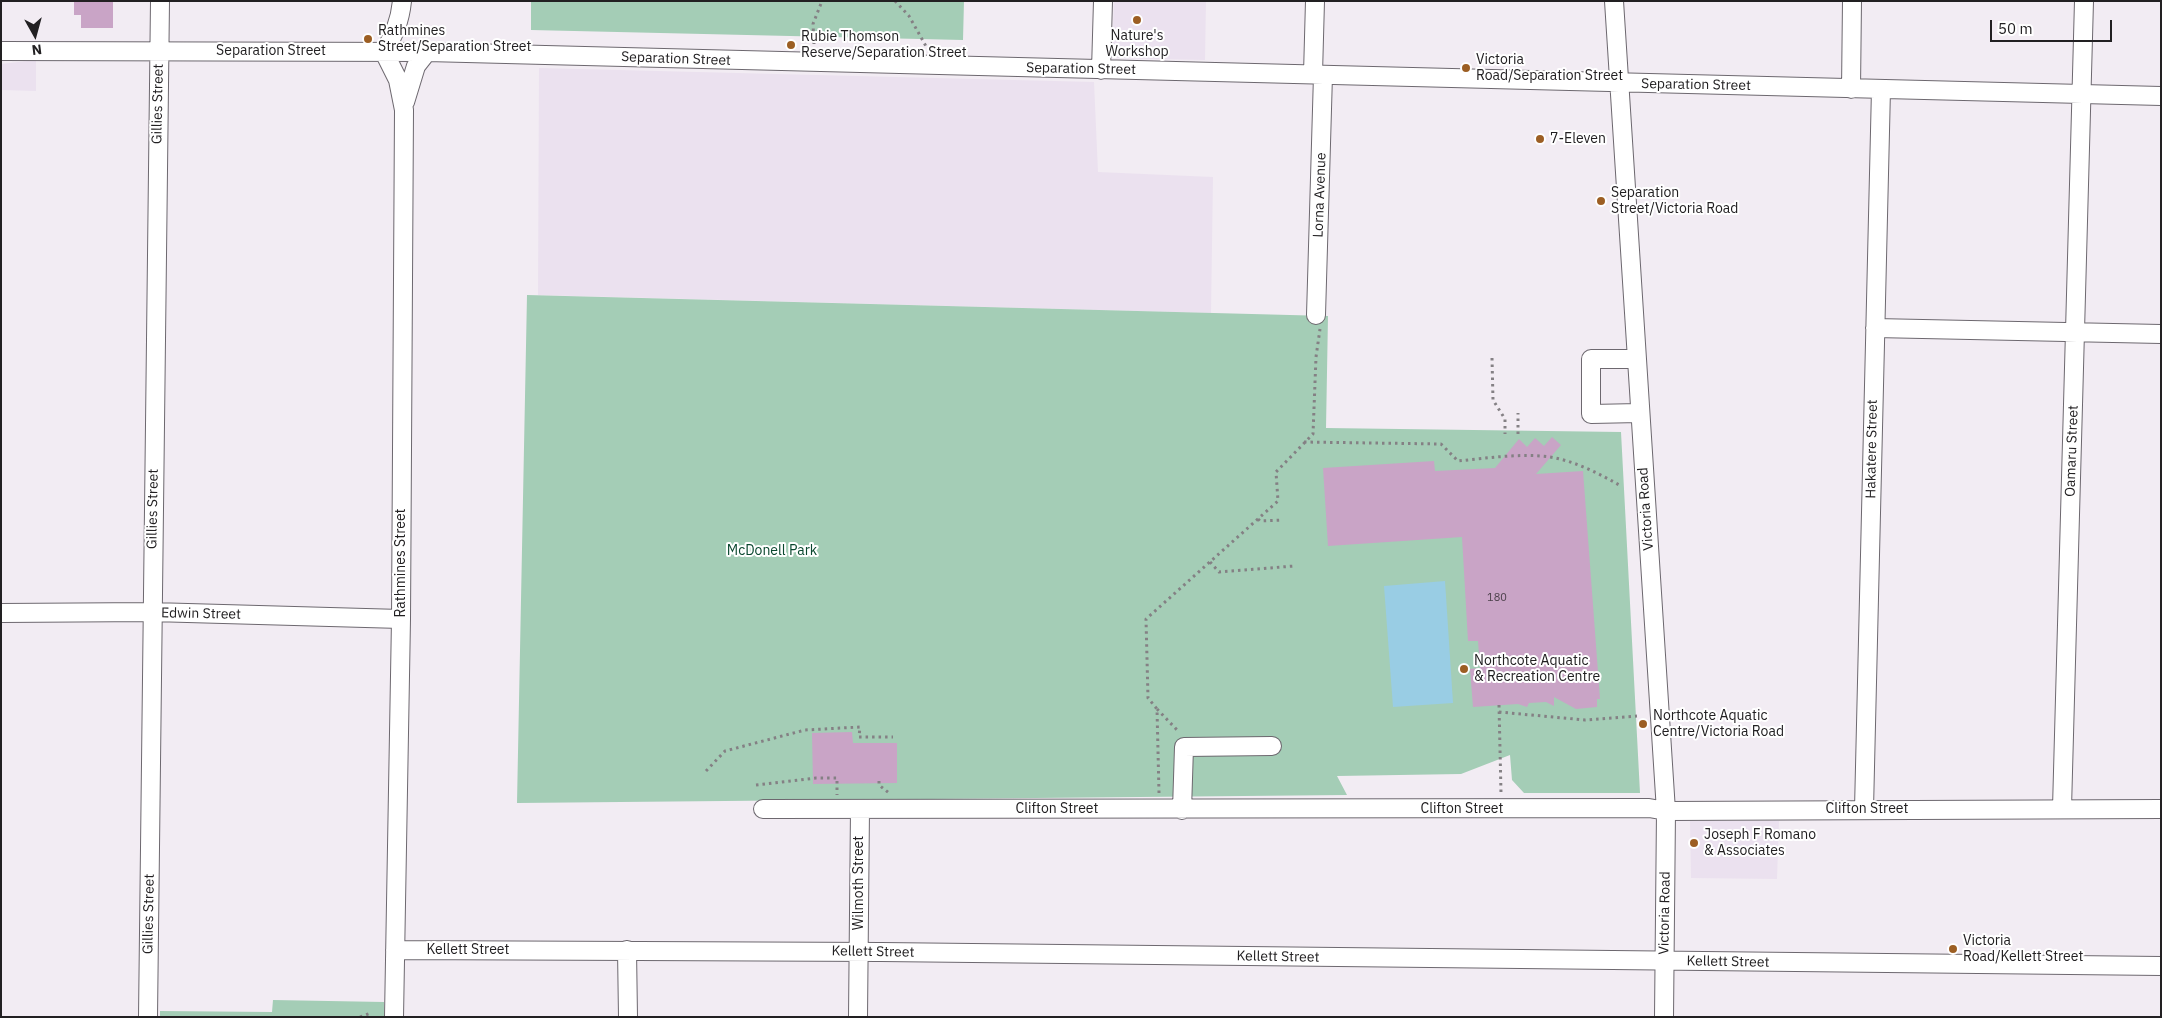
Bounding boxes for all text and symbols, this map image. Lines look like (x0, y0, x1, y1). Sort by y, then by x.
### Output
north arrow (10, 10, 60, 60)
scale bar (1992, 10, 2114, 42)
marker: Nature's Workshop (1131, 14, 1143, 26)
text: 50 m (1998, 19, 2033, 38)
place label: Rathmines Street/Separation Street (378, 23, 531, 56)
place label: Nature's Workshop (1105, 28, 1169, 60)
place label: Rubie Thomson Reserve/Separation Street (801, 29, 967, 62)
marker: Rathmines Street/Separation Street (362, 33, 374, 45)
marker: Rubie Thomson Reserve/Separation Street (785, 39, 797, 51)
text: N (31, 40, 43, 59)
street label: Separation Street (216, 43, 326, 59)
street label: Separation Street (621, 49, 731, 69)
place label: Victoria Road/Separation Street (1476, 52, 1623, 84)
street label: Separation Street (1026, 60, 1136, 78)
marker: Victoria Road/Separation Street (1460, 62, 1472, 74)
street label: Gillies Street (149, 64, 167, 144)
street label: Separation Street (1641, 76, 1751, 94)
place label: 7-Eleven (1550, 131, 1606, 147)
marker: 7-Eleven (1534, 133, 1546, 145)
street label: Lorna Avenue (1310, 152, 1330, 238)
place label: Separation Street/Victoria Road (1611, 185, 1738, 218)
marker: Separation Street/Victoria Road (1595, 195, 1607, 207)
street label: Hakatere Street (1863, 399, 1881, 499)
street label: Oamaru Street (2062, 405, 2082, 497)
street label: Victoria Road (1635, 467, 1657, 551)
street label: Gillies Street (144, 469, 162, 549)
street label: Rathmines Street (393, 508, 409, 618)
park label: McDonell Park (727, 543, 817, 559)
house number: 180 (1487, 591, 1507, 605)
street label: Edwin Street (161, 605, 241, 623)
place label: Northcote Aquatic & Recreation Centre (1474, 653, 1600, 686)
marker: Northcote Aquatic & Recreation Centre (1458, 663, 1470, 675)
place label: Northcote Aquatic Centre/Victoria Road (1653, 708, 1784, 740)
marker: Northcote Aquatic Centre/Victoria Road (1637, 718, 1649, 730)
street label: Clifton Street (1016, 801, 1098, 817)
street label: Clifton Street (1421, 801, 1503, 817)
street label: Clifton Street (1826, 801, 1908, 817)
place label: Joseph F Romano & Associates (1704, 827, 1816, 860)
street label: Wilmoth Street (851, 836, 867, 930)
marker: Joseph F Romano & Associates (1688, 837, 1700, 849)
street label: Victoria Road (1656, 871, 1674, 955)
street label: Gillies Street (140, 874, 158, 954)
place label: Victoria Road/Kellett Street (1963, 933, 2083, 966)
street label: Kellett Street (427, 942, 509, 958)
street label: Kellett Street (831, 943, 915, 961)
marker: Victoria Road/Kellett Street (1947, 943, 1959, 955)
street label: Kellett Street (1236, 948, 1320, 966)
street label: Kellett Street (1686, 953, 1770, 971)

